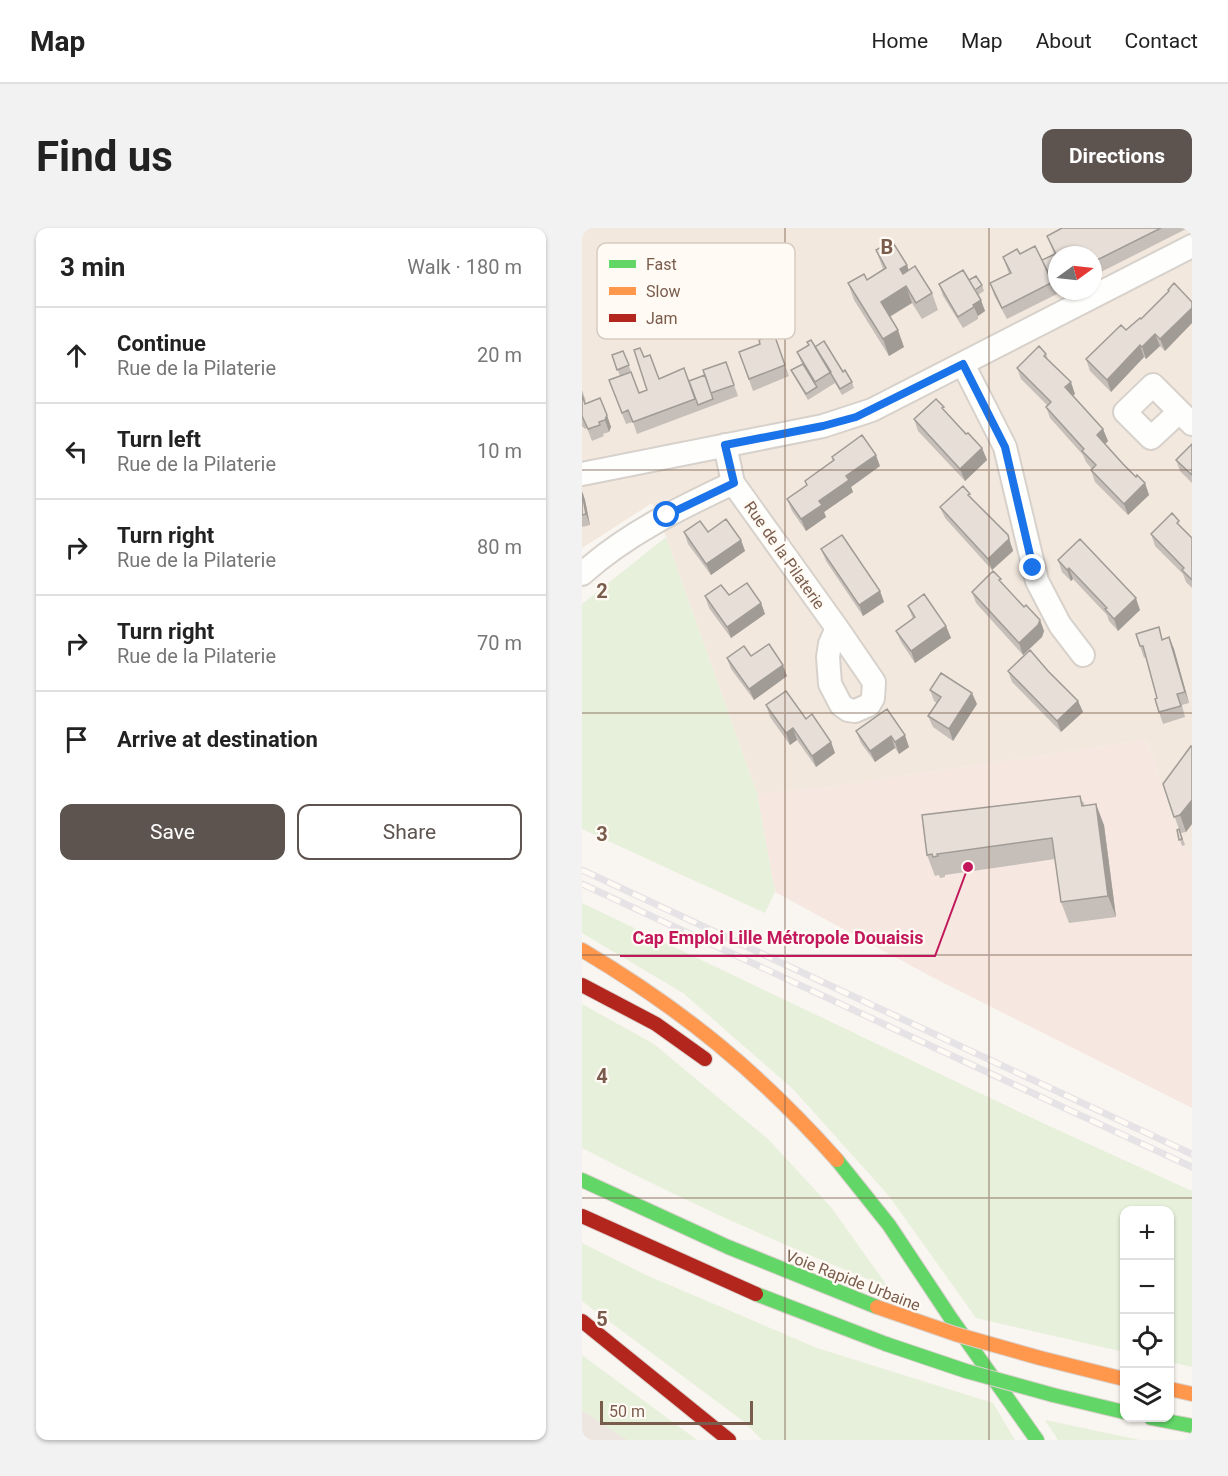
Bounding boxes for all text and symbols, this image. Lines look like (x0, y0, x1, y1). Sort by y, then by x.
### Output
text: Map (30, 25, 85, 58)
text: Home (872, 29, 928, 53)
text: Map (961, 29, 1003, 53)
text: About (1036, 29, 1092, 53)
text: Contact (1125, 29, 1198, 53)
button: Directions (1042, 129, 1192, 183)
text: Find us (36, 132, 173, 181)
text: B (881, 235, 893, 259)
legend (597, 243, 795, 339)
north arrow (1048, 246, 1102, 300)
text: 3 min (60, 252, 125, 282)
text: Walk · 180 m (407, 255, 522, 279)
text: Fast (646, 255, 677, 274)
text: Slow (646, 282, 681, 301)
text: Jam (646, 309, 678, 328)
text: Continue (117, 331, 206, 356)
icon: ahead (60, 339, 93, 372)
text: 20 m (477, 343, 522, 367)
text: Rue de la Pilaterie (117, 356, 276, 380)
text: Turn left (117, 427, 201, 452)
icon: left (60, 435, 93, 468)
text: 10 m (477, 439, 522, 463)
text: Rue de la Pilaterie (117, 452, 276, 476)
street label: Rue de la Pilaterie (740, 498, 829, 613)
route start (653, 501, 679, 527)
text: Turn right (117, 523, 214, 548)
icon: right (60, 531, 93, 564)
text: 80 m (477, 535, 522, 559)
text: Rue de la Pilaterie (117, 548, 276, 572)
route end (1019, 554, 1045, 580)
text: 2 (596, 579, 608, 603)
text: Turn right (117, 619, 214, 644)
icon: right (60, 627, 93, 660)
text: 70 m (477, 631, 522, 655)
text: Rue de la Pilaterie (117, 644, 276, 668)
icon: arrive (60, 723, 93, 756)
text: Arrive at destination (117, 727, 318, 752)
button: Save (60, 804, 285, 860)
button: Share (297, 804, 522, 860)
text: 3 (596, 822, 608, 846)
callout: Cap Emploi Lille Métropole Douaisis (620, 920, 935, 956)
text: Cap Emploi Lille Métropole Douaisis (632, 927, 924, 948)
text: 4 (596, 1064, 608, 1088)
map controls (1120, 1206, 1174, 1422)
button: + (1120, 1206, 1174, 1260)
street label: Voie Rapide Urbaine (783, 1246, 923, 1315)
button: − (1120, 1260, 1174, 1314)
text: 5 (596, 1307, 608, 1331)
button: locate (1120, 1314, 1174, 1368)
button: layers (1120, 1368, 1174, 1422)
scale bar (600, 1398, 753, 1426)
text: 50 m (609, 1402, 645, 1421)

